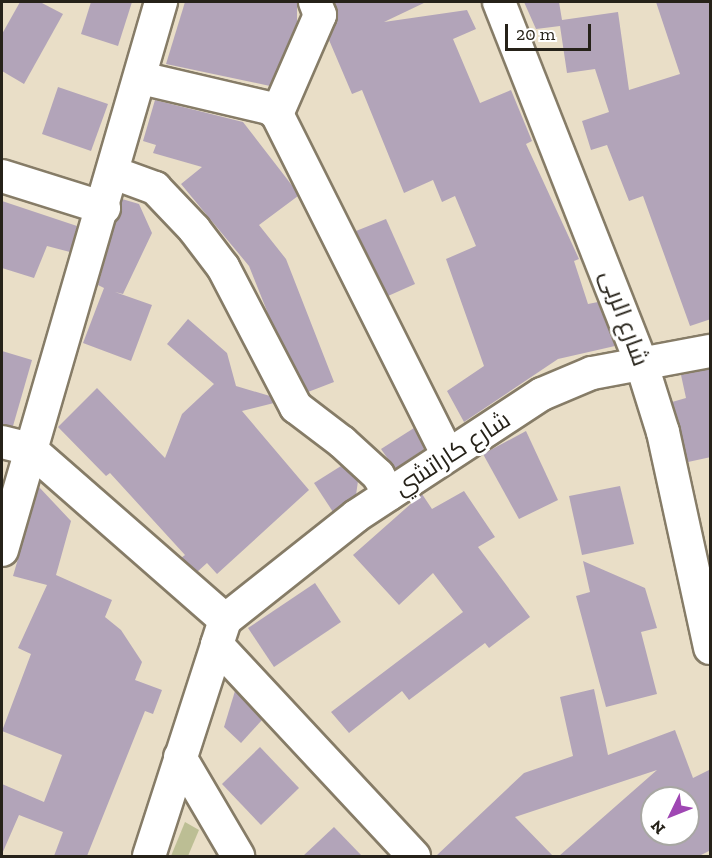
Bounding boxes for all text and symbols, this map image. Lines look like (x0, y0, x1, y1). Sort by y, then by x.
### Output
scale bar (508, 12, 594, 50)
text: 20 m (516, 23, 555, 45)
street label: شارع الربى (594, 266, 656, 370)
street label: شارع كاراتشي (389, 405, 515, 501)
north arrow (640, 786, 700, 846)
text: N (647, 816, 669, 838)

